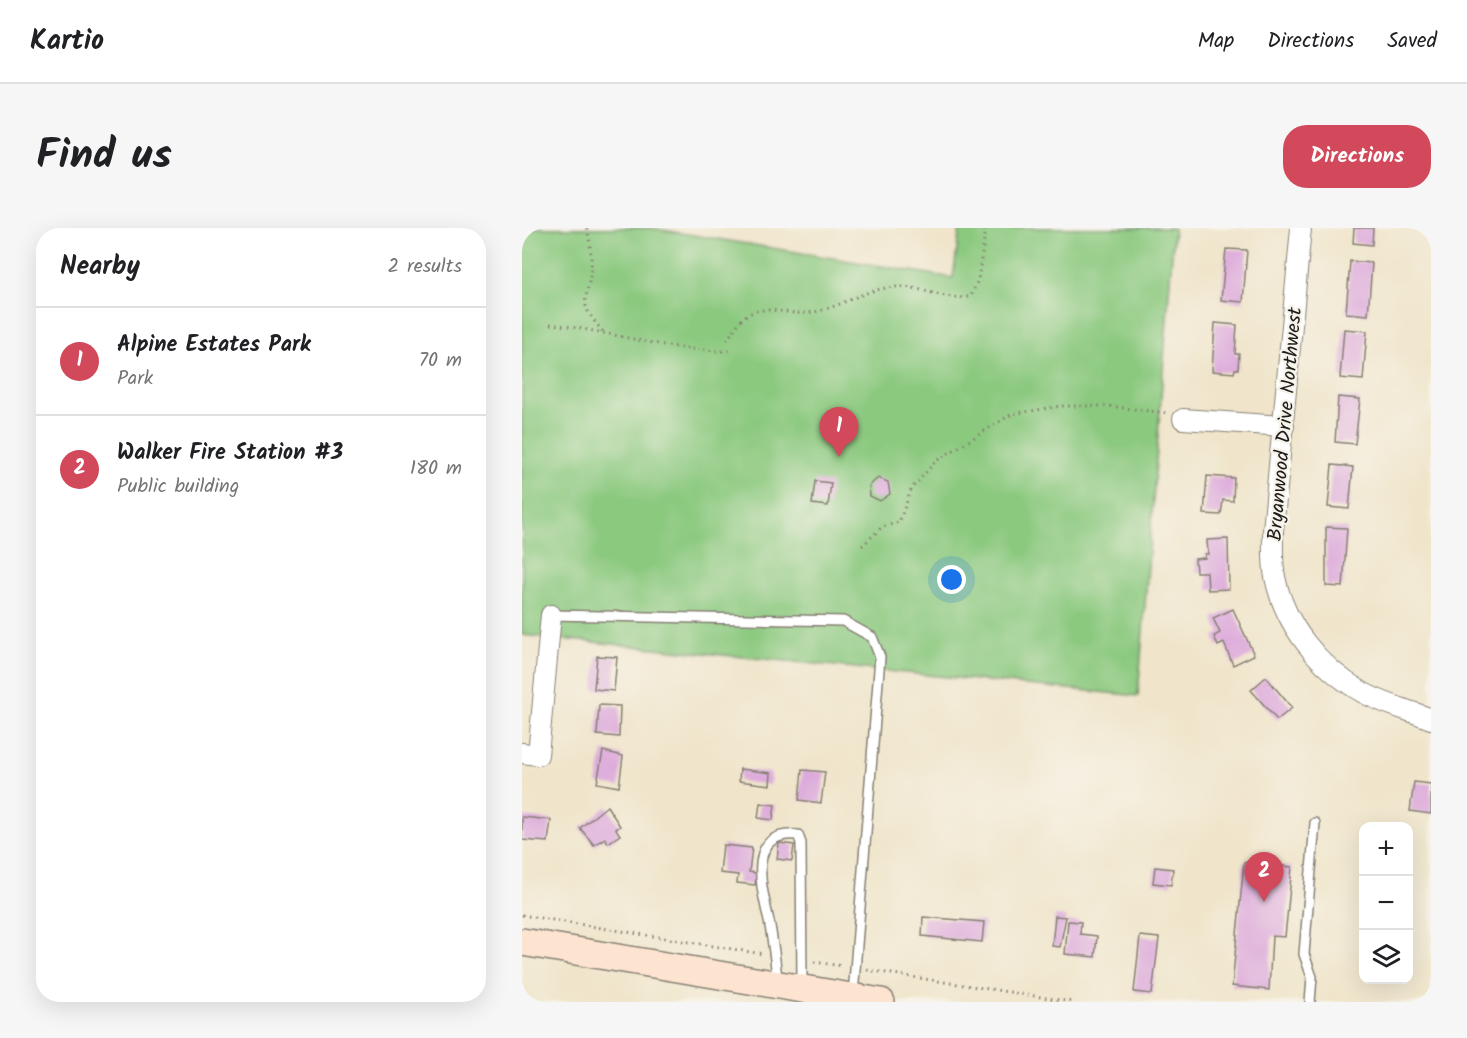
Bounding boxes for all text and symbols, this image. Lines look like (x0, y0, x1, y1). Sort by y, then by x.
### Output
text: Kartio (30, 19, 104, 64)
text: Map (1198, 25, 1234, 58)
text: Directions (1267, 25, 1354, 58)
text: Saved (1387, 25, 1437, 58)
text: Find us (36, 123, 172, 190)
button: Directions (1283, 125, 1431, 188)
text: Nearby (60, 246, 140, 288)
text: 2 results (387, 251, 462, 283)
street label: Bryanwood Drive Northwest (1260, 306, 1312, 542)
text: Alpine Estates Park (117, 328, 311, 363)
text: 1 (76, 345, 83, 377)
text: 70 m (419, 345, 462, 377)
text: Park (117, 363, 153, 395)
pin: 1 (820, 408, 858, 457)
text: Walker Fire Station #3 (117, 436, 343, 471)
text: 2 (74, 453, 85, 485)
text: 180 m (410, 453, 462, 485)
text: Public building (117, 471, 239, 503)
your location (937, 565, 966, 594)
map controls (1359, 822, 1413, 984)
button: + (1359, 822, 1413, 876)
pin: 2 (1244, 852, 1284, 902)
button: − (1359, 876, 1413, 930)
button: layers (1359, 930, 1413, 984)

